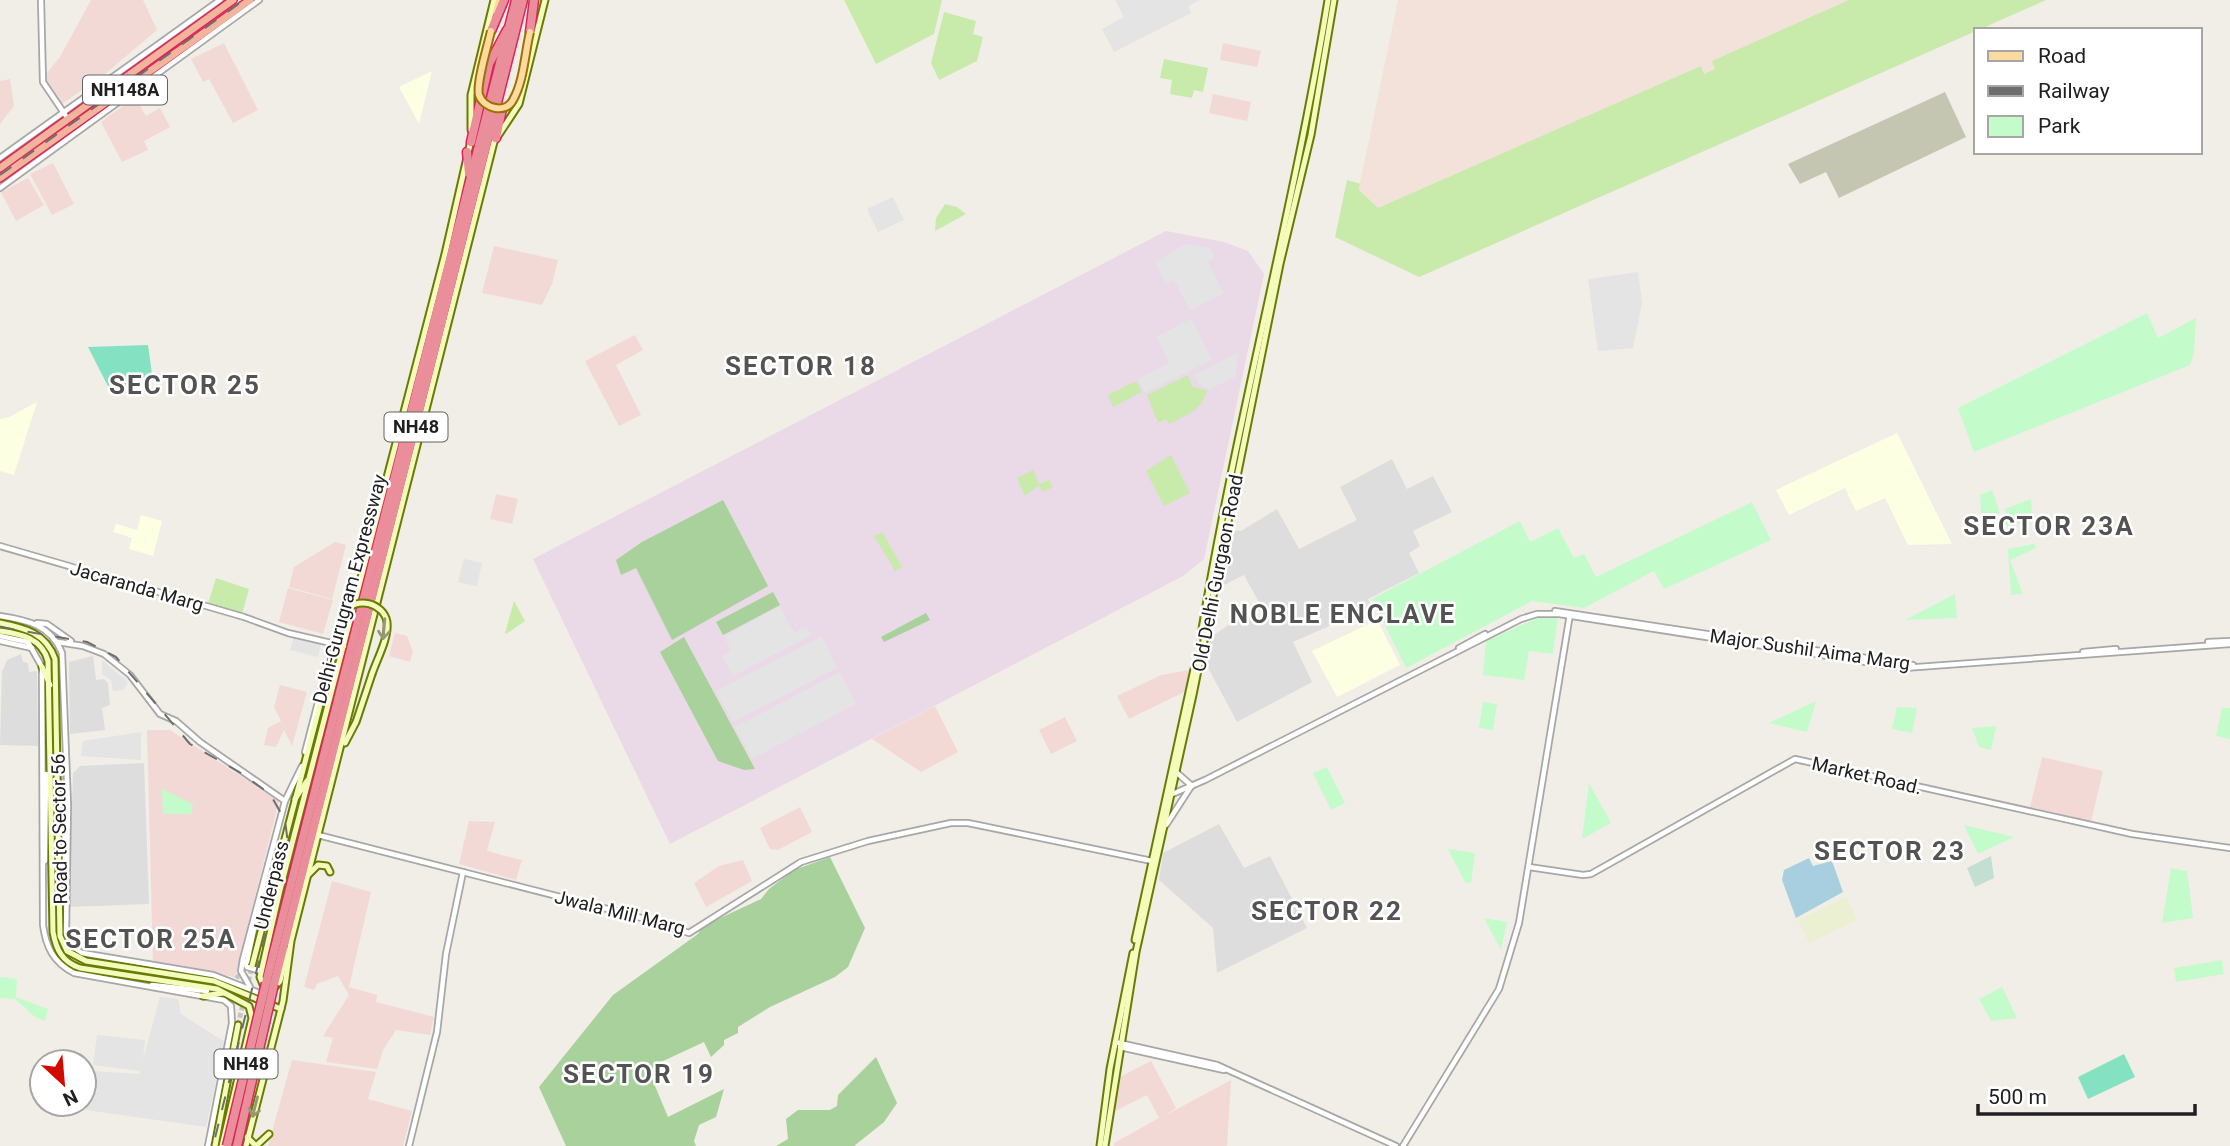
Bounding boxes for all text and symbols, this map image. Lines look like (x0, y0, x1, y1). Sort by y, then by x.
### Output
legend (1974, 28, 2202, 154)
text: Road (2038, 44, 2086, 68)
road number: NH148A (83, 76, 167, 104)
text: Railway (2038, 79, 2110, 103)
text: Park (2038, 114, 2081, 138)
district label: SECTOR 18 (725, 351, 877, 381)
district label: SECTOR 25 (109, 370, 261, 400)
road number: NH48 (384, 412, 448, 442)
street label: Delhi-Gurugram Expressway (308, 472, 391, 706)
street label: Old Delhi Gurgaon Road (1187, 473, 1248, 674)
district label: SECTOR 23A (1963, 511, 2135, 541)
street label: Jacaranda Marg (68, 556, 206, 617)
district label: NOBLE ENCLAVE (1230, 599, 1456, 629)
one-way arrow (377, 617, 390, 640)
street label: Major Sushil Aima Marg (1708, 624, 1912, 675)
street label: Market Road. (1810, 752, 1924, 799)
street label: Road to Sector 56 (47, 754, 72, 904)
district label: SECTOR 23 (1814, 836, 1966, 866)
street label: Underpass (249, 838, 294, 932)
street label: Jwala Mill Marg (552, 885, 688, 940)
district label: SECTOR 22 (1251, 896, 1403, 926)
district label: SECTOR 25A (65, 924, 237, 954)
north arrow (28, 1048, 98, 1118)
road number: NH48 (215, 1050, 278, 1078)
district label: SECTOR 19 (563, 1059, 715, 1089)
scale bar (1978, 1072, 2195, 1116)
text: N (59, 1085, 81, 1111)
text: 500 m (1988, 1085, 2047, 1109)
one-way arrow (248, 1095, 261, 1118)

